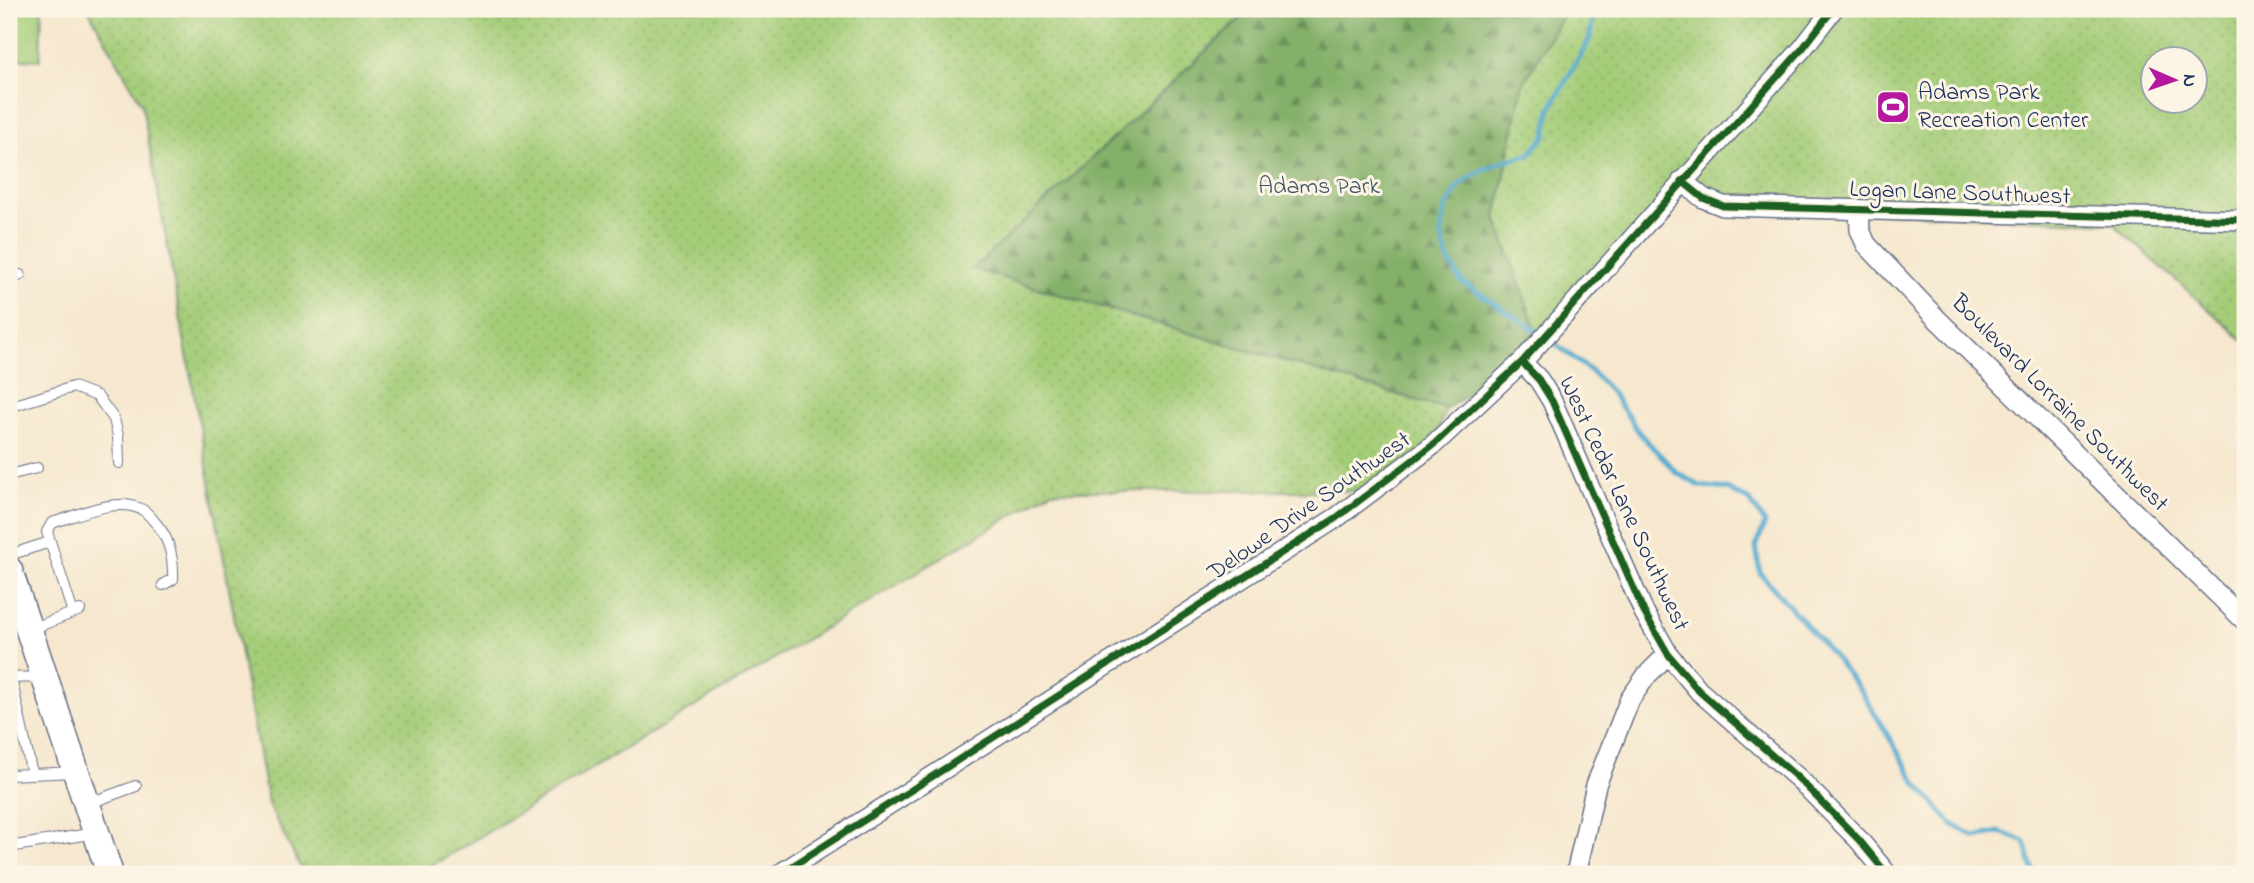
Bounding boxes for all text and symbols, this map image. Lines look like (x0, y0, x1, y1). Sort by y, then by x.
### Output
north arrow (2138, 46, 2208, 116)
text: N (2175, 74, 2202, 88)
place label: Adams Park Recreation Center (1918, 76, 2089, 139)
sports icon: Adams Park Recreation Center (1874, 88, 1912, 126)
park label: Adams Park (1258, 170, 1380, 205)
street label: Logan Lane Southwest (1849, 173, 2071, 215)
street label: Boulevard Lorraine Southwest (1941, 286, 2176, 521)
street label: West Cedar Lane Southwest (1548, 371, 1698, 637)
street label: Delowe Drive Southwest (1200, 423, 1419, 591)

